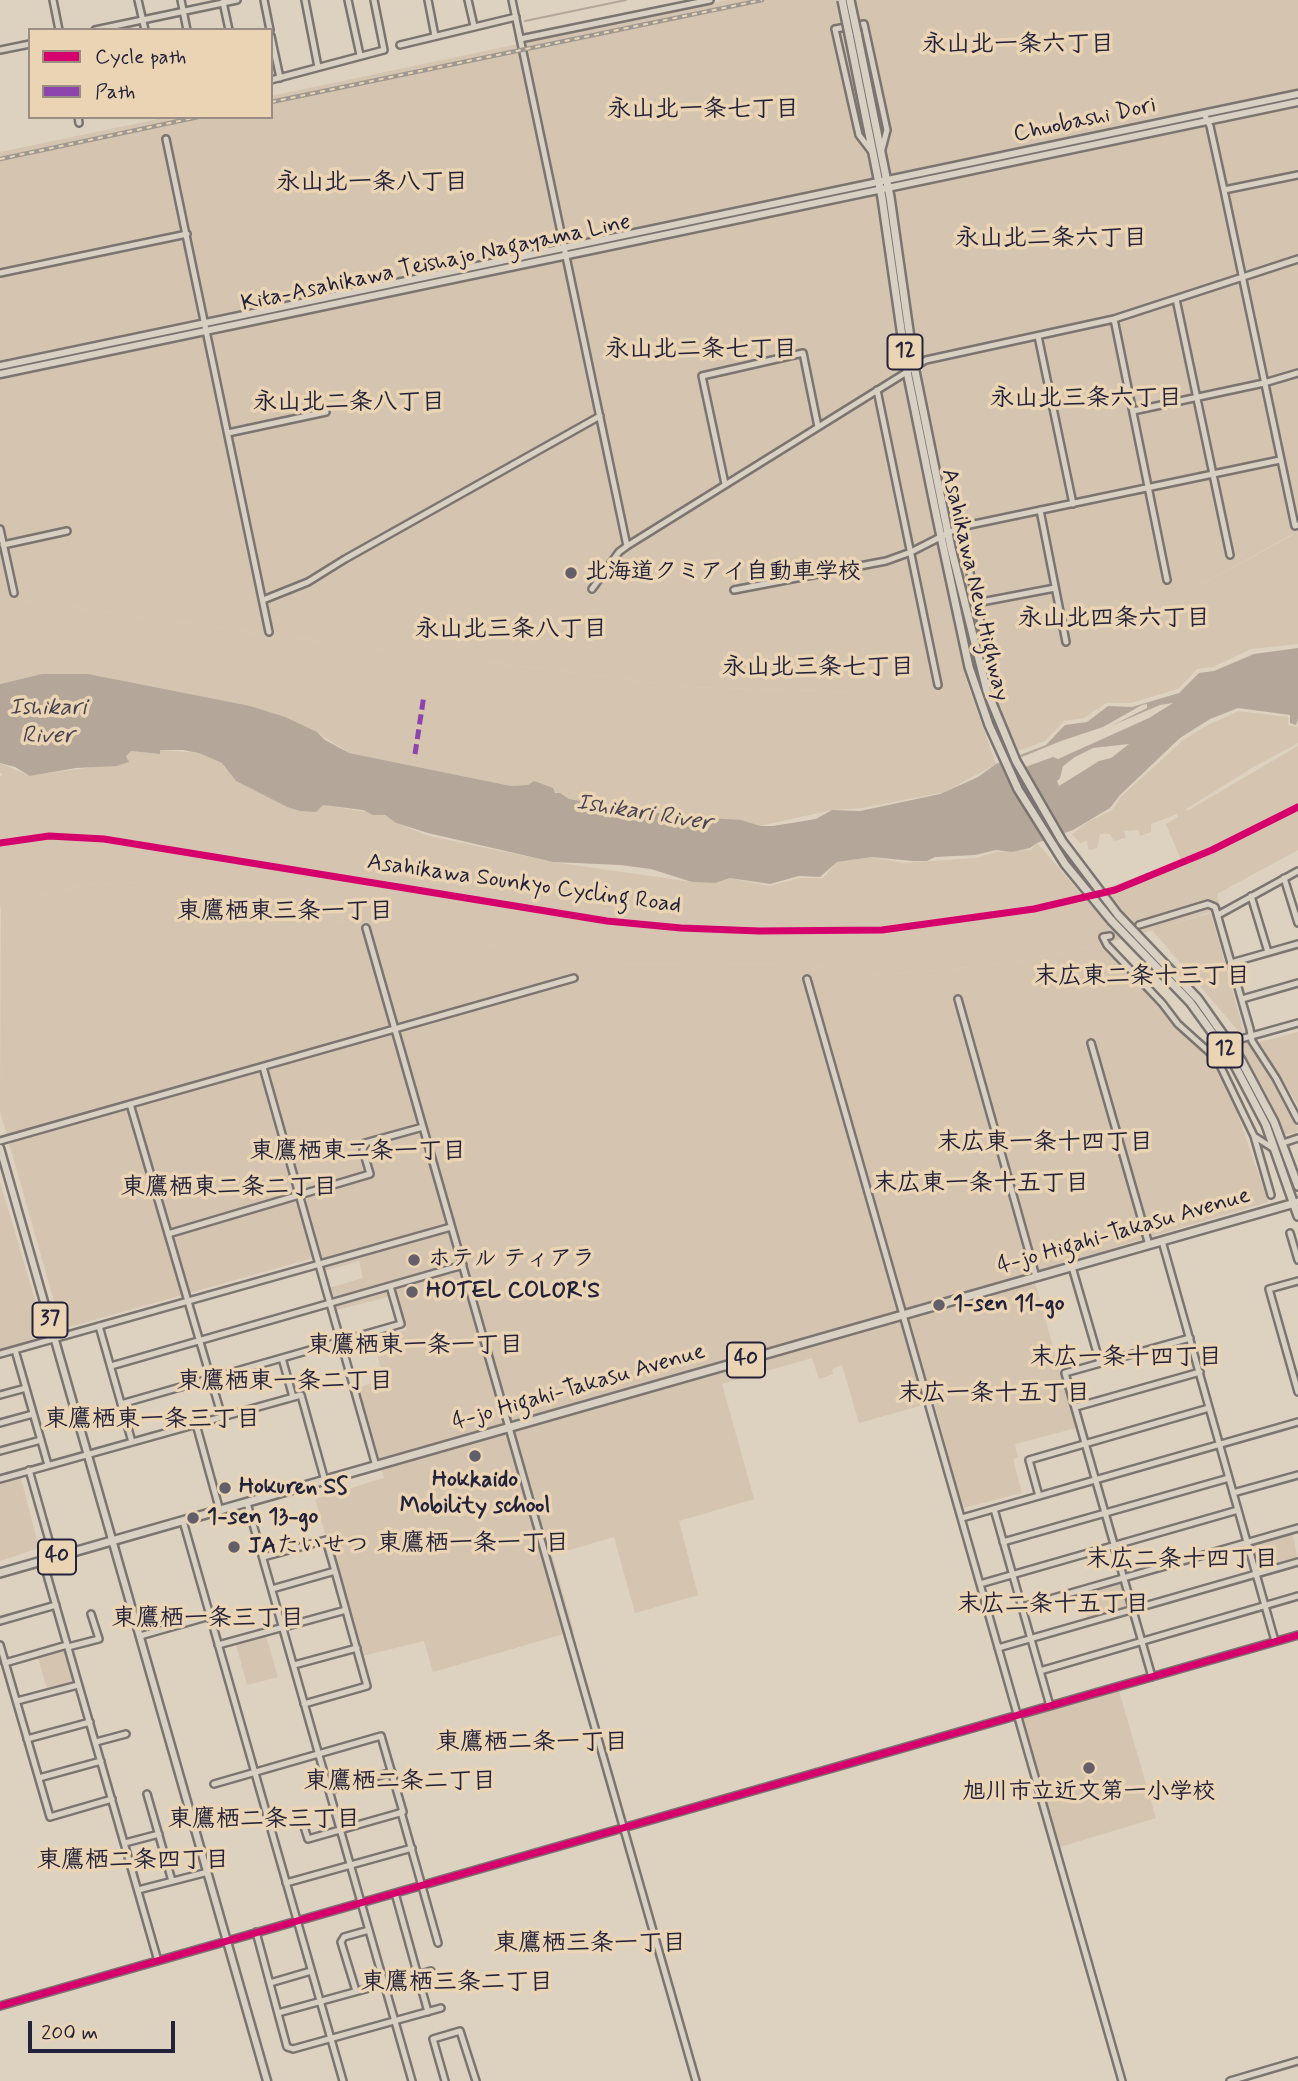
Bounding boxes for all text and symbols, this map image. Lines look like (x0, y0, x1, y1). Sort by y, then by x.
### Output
legend (28, 28, 273, 119)
district label: 永山北一条六丁目 (922, 32, 1114, 60)
text: Cycle path (95, 43, 186, 71)
text: Path (95, 78, 135, 106)
street label: Chuobashi Dori (1011, 92, 1159, 150)
district label: 永山北一条七丁目 (607, 97, 799, 125)
district label: 永山北一条八丁目 (276, 170, 468, 198)
street label: Kita-Asahikawa Teishajo Nagayama Line (239, 209, 633, 319)
district label: 永山北二条六丁目 (955, 226, 1147, 254)
road number: 12 (888, 334, 922, 370)
district label: 永山北二条七丁目 (605, 337, 797, 365)
district label: 永山北三条六丁目 (990, 386, 1182, 414)
district label: 永山北二条八丁目 (253, 390, 445, 418)
street label: Asahikawa New Highway (934, 466, 1014, 704)
place label: 北海道クミアイ自動車学校 (585, 559, 861, 587)
marker: 北海道クミアイ自動車学校 (563, 565, 579, 581)
district label: 永山北四条六丁目 (1018, 606, 1210, 634)
district label: 永山北三条八丁目 (415, 617, 607, 645)
district label: 永山北三条七丁目 (722, 655, 914, 683)
water label: Ishikari River (9, 695, 87, 751)
water label: Ishikari River (574, 789, 714, 839)
street label: Asahikawa Sounkyo Cycling Road (365, 849, 683, 921)
district label: 東鷹栖東三条一丁目 (177, 899, 393, 927)
district label: 末広東二条十三丁目 (1034, 964, 1250, 992)
road number: 12 (1208, 1032, 1242, 1068)
district label: 末広東一条十四丁目 (937, 1130, 1153, 1158)
district label: 東鷹栖東二条一丁目 (250, 1139, 466, 1167)
district label: 末広東一条十五丁目 (873, 1171, 1089, 1199)
district label: 東鷹栖東二条二丁目 (121, 1175, 337, 1203)
street label: 4-jo Higahi-Takasu Avenue (994, 1183, 1254, 1281)
place label: ホテル ティアラ (428, 1246, 595, 1274)
marker: ホテル ティアラ (406, 1252, 422, 1268)
place label: HOTEL COLOR'S (426, 1278, 600, 1306)
marker: HOTEL COLOR'S (404, 1284, 420, 1300)
place label: 1-sen 11-go (953, 1291, 1064, 1319)
marker: 1-sen 11-go (931, 1297, 947, 1313)
road number: 37 (32, 1302, 68, 1338)
district label: 東鷹栖東一条一丁目 (307, 1333, 523, 1361)
street label: 4-jo Higahi-Takasu Avenue (449, 1339, 709, 1437)
road number: 40 (727, 1342, 765, 1378)
district label: 末広一条十四丁目 (1030, 1345, 1222, 1373)
district label: 東鷹栖東一条二丁目 (177, 1369, 393, 1397)
district label: 末広一条十五丁目 (898, 1381, 1090, 1409)
district label: 東鷹栖東一条三丁目 (44, 1407, 260, 1435)
marker: Hokkaido Mobility school (467, 1448, 483, 1464)
place label: Hokkaido Mobility school (400, 1467, 550, 1521)
place label: Hokuren SS (239, 1474, 348, 1502)
marker: Hokuren SS (217, 1480, 233, 1496)
place label: 1-sen 13-go (207, 1504, 318, 1532)
marker: 1-sen 13-go (185, 1510, 201, 1526)
district label: 東鷹栖一条一丁目 (377, 1531, 569, 1559)
place label: JAたいせつ (248, 1533, 368, 1561)
marker: JAたいせつ (226, 1539, 242, 1555)
road number: 40 (38, 1540, 76, 1574)
district label: 末広二条十四丁目 (1086, 1547, 1278, 1575)
district label: 末広二条十五丁目 (957, 1592, 1149, 1620)
district label: 東鷹栖一条三丁目 (112, 1606, 304, 1634)
district label: 東鷹栖二条一丁目 (436, 1730, 628, 1758)
marker: 旭川市立近文第一小学校 (1081, 1760, 1097, 1776)
district label: 東鷹栖二条二丁目 (304, 1769, 496, 1797)
place label: 旭川市立近文第一小学校 (963, 1779, 1215, 1807)
district label: 東鷹栖二条三丁目 (168, 1807, 360, 1835)
district label: 東鷹栖二条四丁目 (37, 1848, 229, 1876)
district label: 東鷹栖三条一丁目 (494, 1931, 686, 1959)
district label: 東鷹栖三条二丁目 (361, 1970, 553, 1998)
scale bar (32, 2008, 178, 2052)
text: 200 m (41, 2019, 98, 2047)

